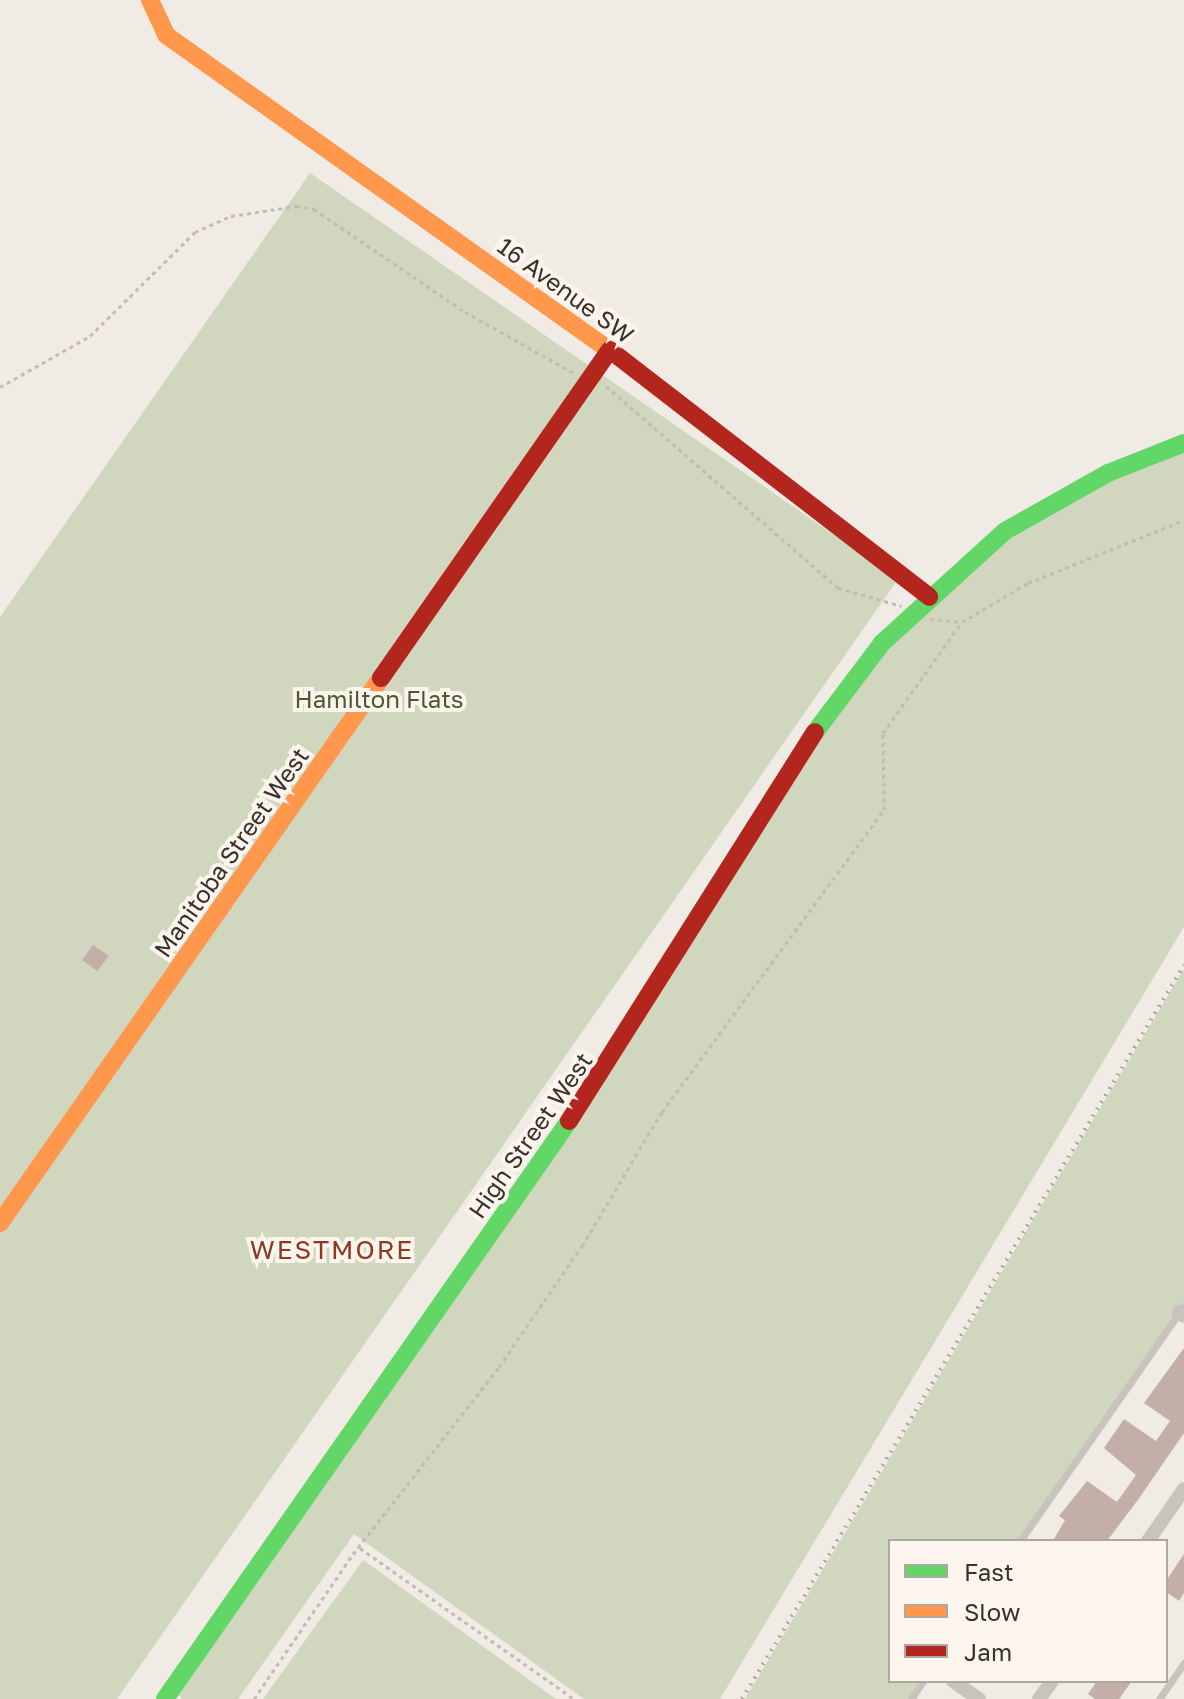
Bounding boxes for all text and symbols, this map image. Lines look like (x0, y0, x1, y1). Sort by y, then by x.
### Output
street label: 16 Avenue SW (492, 231, 640, 349)
park label: Hamilton Flats (294, 685, 464, 713)
street label: Manitoba Street West (148, 742, 314, 962)
street label: High Street West (462, 1047, 598, 1223)
district label: WESTMORE (250, 1234, 414, 1266)
legend (888, 1539, 1168, 1683)
text: Fast (964, 1557, 1014, 1586)
text: Slow (964, 1597, 1020, 1626)
text: Jam (964, 1637, 1012, 1666)

